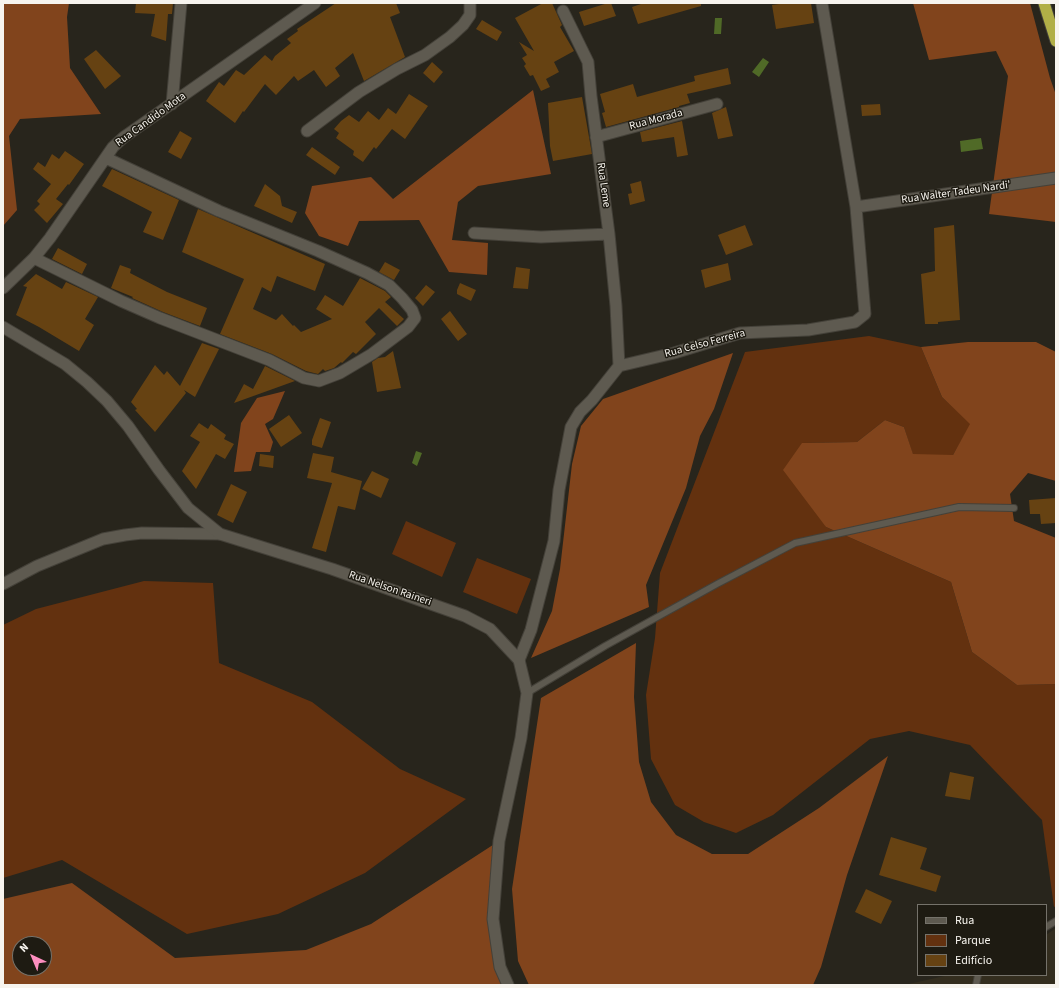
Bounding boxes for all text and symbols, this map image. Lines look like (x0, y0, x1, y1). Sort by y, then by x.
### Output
street label: Rua Candido Mota (113, 90, 189, 150)
street label: Rua Morada (628, 107, 684, 133)
street label: Rua Leme (593, 162, 613, 208)
street label: Rua Walter Tadeu Nardi' (901, 179, 1011, 207)
street label: Rua Celso Ferreira (663, 327, 747, 361)
street label: Rua Nelson Raineri (347, 569, 433, 609)
legend (917, 904, 1047, 976)
text: Rua (955, 912, 974, 929)
text: Parque (955, 932, 991, 949)
north arrow (12, 936, 52, 976)
text: N (16, 940, 32, 956)
text: Edifício (955, 952, 992, 969)

